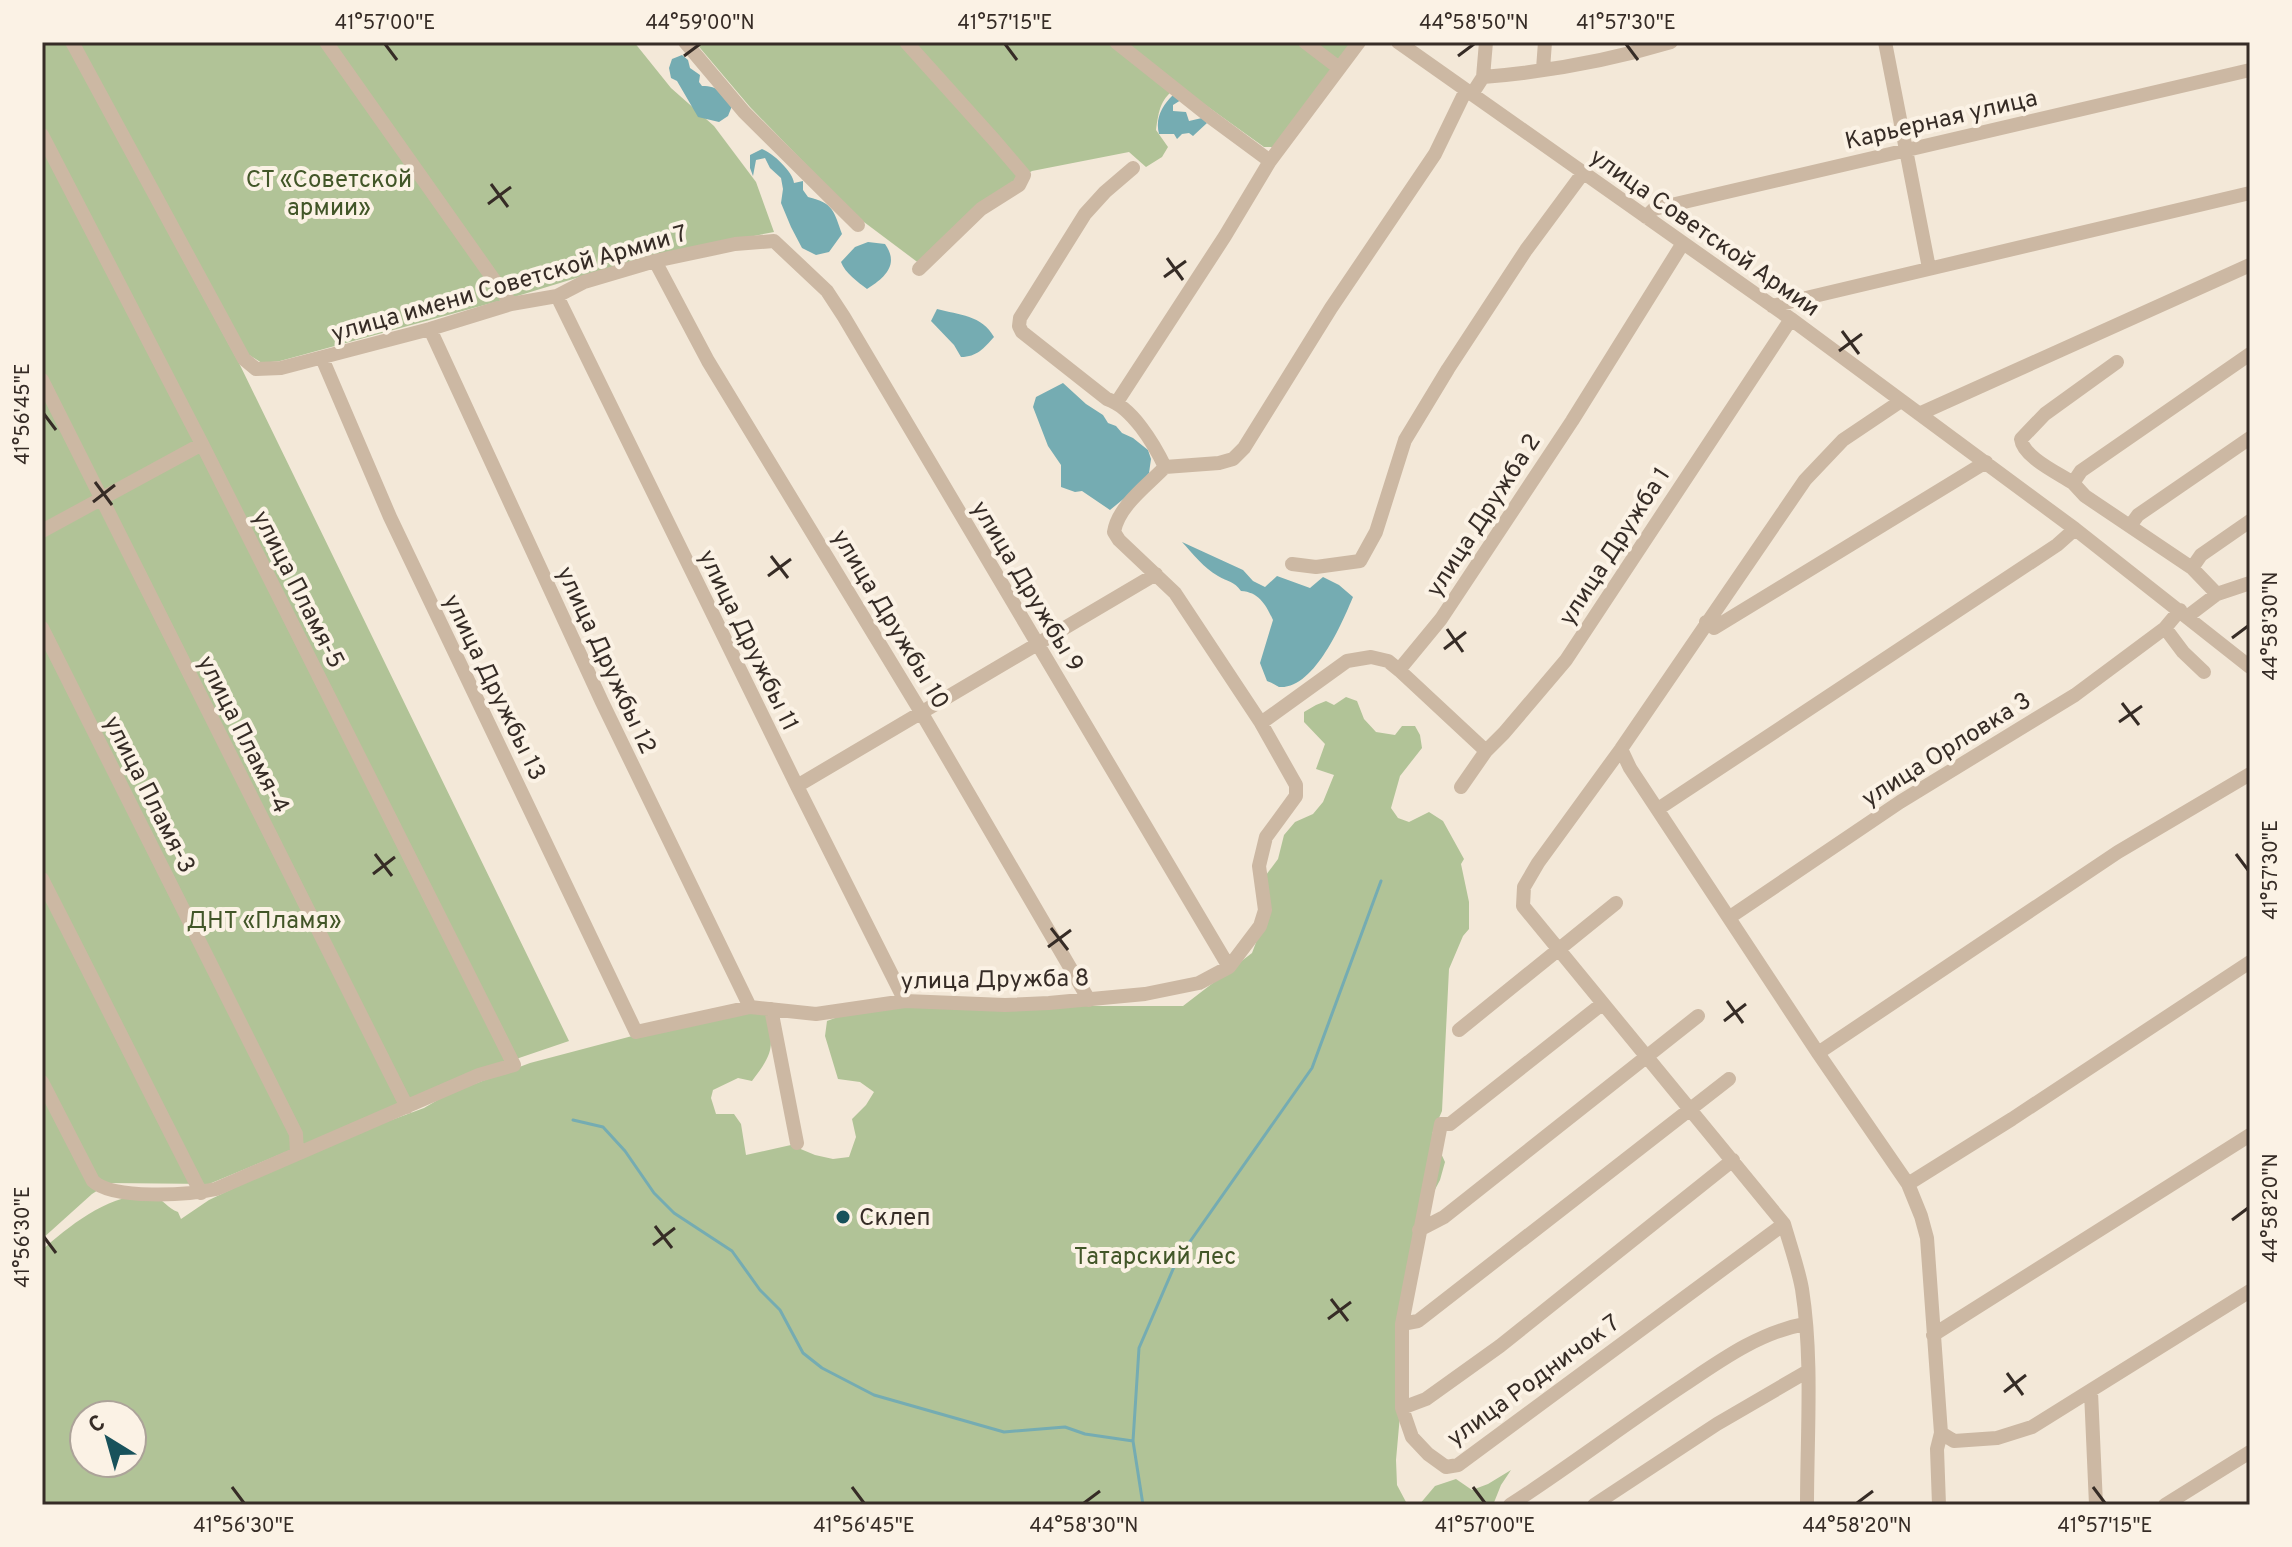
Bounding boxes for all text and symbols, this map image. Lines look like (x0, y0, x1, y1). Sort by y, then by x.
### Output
text: 41°57'00"E (335, 11, 435, 37)
text: 44°59'00"N (645, 11, 755, 37)
text: 41°57'15"E (958, 11, 1052, 37)
text: 44°58'50"N (1419, 11, 1529, 37)
text: 41°57'30"E (1576, 11, 1676, 37)
street label: Карьерная улица (1842, 84, 2041, 158)
street label: улица Советской Армии (1583, 143, 1825, 324)
park label: СТ «Советской армии» (246, 166, 412, 224)
street label: улица имени Советской Армии 7 (328, 220, 691, 350)
text: 41°56'45"E (11, 363, 37, 465)
street label: улица Дружба 2 (1421, 429, 1549, 603)
street label: улица Дружба 1 (1553, 462, 1678, 632)
street label: улица Дружбы 9 (963, 496, 1089, 678)
street label: улица Пламя-5 (245, 506, 350, 674)
street label: улица Дружбы 10 (824, 525, 955, 715)
street label: улица Дружбы 11 (690, 545, 804, 736)
street label: улица Дружбы 12 (549, 562, 662, 759)
text: 44°58'30"N (2259, 572, 2285, 680)
street label: улица Дружбы 13 (435, 590, 551, 786)
street label: улица Пламя-4 (190, 651, 295, 819)
street label: улица Орловка 3 (1857, 687, 2037, 815)
street label: улица Пламя-3 (96, 711, 201, 879)
text: 41°57'30"E (2259, 820, 2285, 920)
park label: ДНТ «Пламя» (186, 907, 342, 937)
street label: улица Дружба 8 (900, 964, 1090, 998)
text: 44°58'20"N (2259, 1153, 2285, 1263)
text: 41°56'30"E (11, 1186, 37, 1288)
place label: Склеп (859, 1204, 930, 1234)
marker: Склеп (834, 1208, 852, 1226)
park label: Татарский лес (1074, 1243, 1236, 1273)
street label: улица Родничок 7 (1442, 1309, 1626, 1454)
north arrow (68, 1399, 148, 1479)
text: С (84, 1410, 111, 1440)
text: 41°56'30"E (193, 1514, 295, 1540)
text: 41°56'45"E (813, 1514, 915, 1540)
text: 44°58'30"N (1030, 1514, 1138, 1540)
text: 41°57'00"E (1435, 1514, 1535, 1540)
text: 44°58'20"N (1802, 1514, 1912, 1540)
text: 41°57'15"E (2058, 1514, 2152, 1540)

